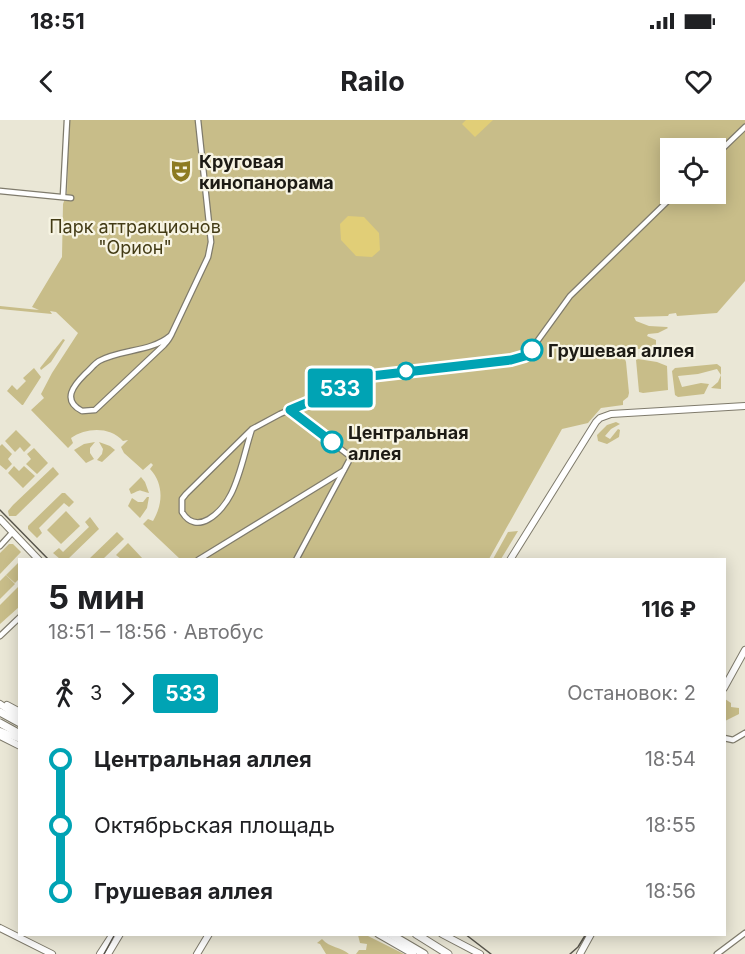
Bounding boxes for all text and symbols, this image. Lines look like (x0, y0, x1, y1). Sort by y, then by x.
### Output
text: 18:51 (30, 8, 85, 34)
icon: back (30, 65, 63, 98)
text: Railo (340, 65, 405, 98)
icon: heart (682, 65, 715, 98)
map controls (660, 138, 726, 204)
button: locate (660, 138, 726, 204)
place label: Круговая кинопанорама (199, 151, 334, 193)
theatre icon: Круговая кинопанорама (168, 158, 194, 184)
park label: Парк аттракционов "Орион" (49, 216, 221, 258)
marker: Грушевая аллея (521, 339, 543, 361)
place label: Грушевая аллея (548, 340, 694, 361)
unlabelled marker (397, 362, 415, 380)
line badge: 533 (306, 368, 374, 408)
text: 533 (320, 376, 360, 401)
place label: Центральная аллея (348, 422, 469, 464)
marker: Центральная аллея (321, 431, 343, 453)
text: 5 мин (48, 577, 145, 617)
text: 116 ₽ (641, 596, 696, 622)
text: 18:51 – 18:56 · Автобус (48, 620, 264, 644)
icon: walk (48, 677, 81, 710)
icon: forward (111, 677, 144, 710)
text: 3 (90, 681, 102, 705)
text: 533 (165, 681, 206, 706)
text: Остановок: 2 (567, 681, 696, 705)
text: Центральная аллея (94, 746, 312, 772)
text: 18:54 (645, 747, 696, 771)
text: Октябрьская площадь (94, 812, 335, 838)
text: 18:55 (645, 813, 696, 837)
text: Грушевая аллея (94, 878, 273, 904)
text: 18:56 (645, 879, 696, 903)

